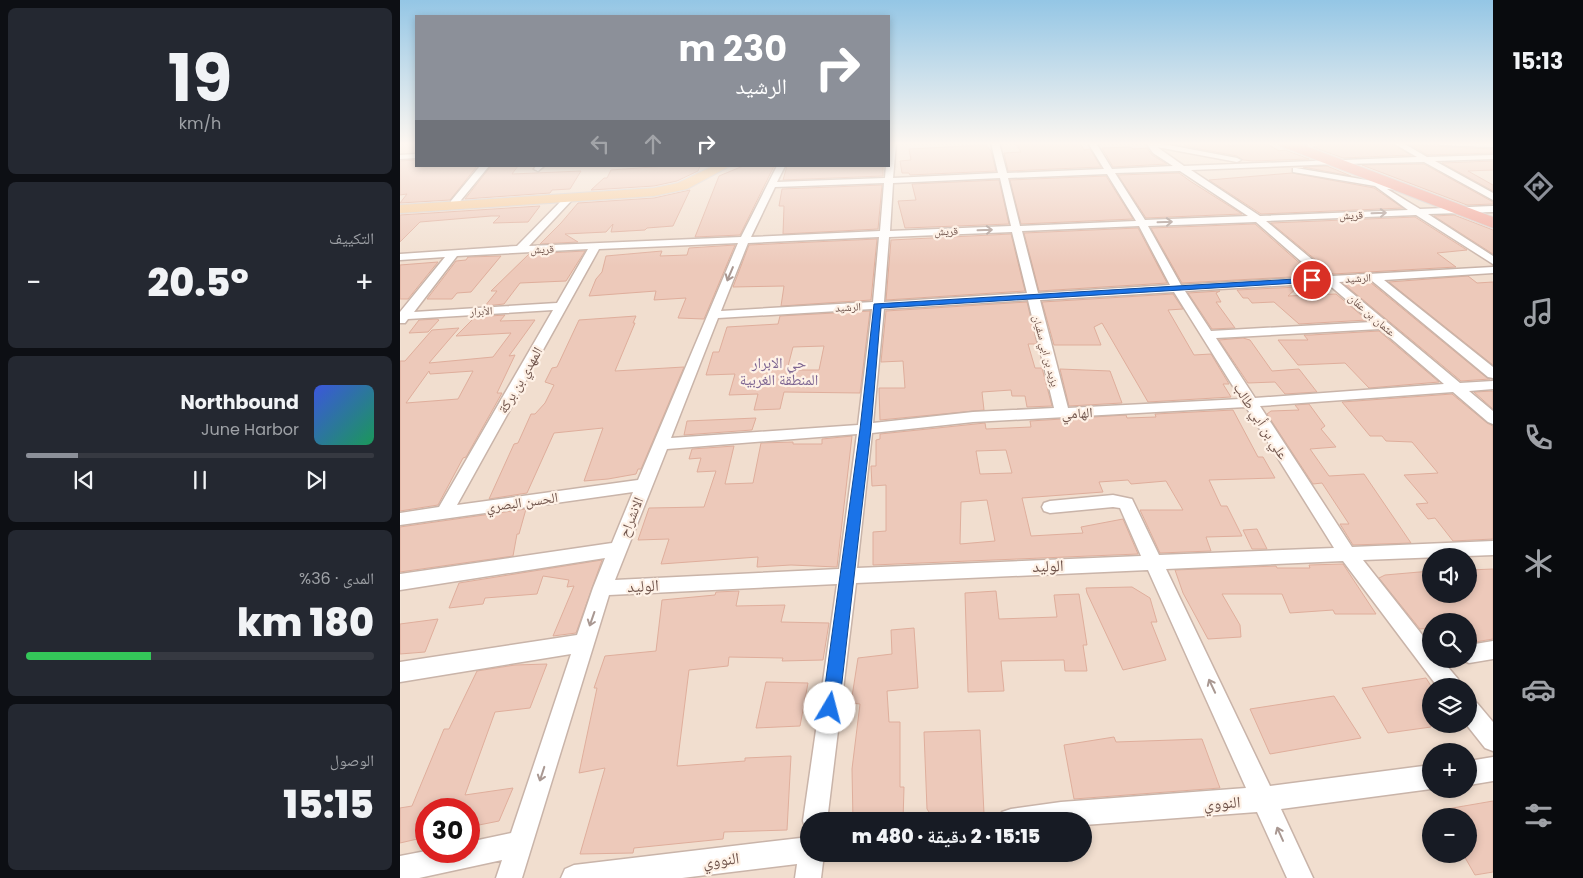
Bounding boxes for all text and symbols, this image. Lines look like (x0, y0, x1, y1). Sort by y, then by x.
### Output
text: 230 m (679, 24, 787, 73)
text: 19 (168, 33, 232, 124)
icon: right (805, 35, 870, 100)
text: 15:13 (1513, 46, 1563, 77)
text: الرشيد (735, 71, 787, 102)
text: km/h (179, 112, 221, 135)
icon: left (586, 130, 614, 158)
icon: ahead (639, 130, 667, 158)
icon: right (692, 130, 720, 158)
icon: directions (1521, 169, 1556, 204)
street label: قريش (1339, 207, 1364, 223)
one-way arrow (1371, 209, 1387, 218)
one-way arrow (1156, 218, 1172, 227)
street label: قريش (934, 223, 959, 239)
one-way arrow (976, 225, 992, 234)
text: التكييف (329, 227, 374, 250)
street label: قريش (530, 241, 555, 257)
text: 20.5° (148, 256, 249, 309)
pin (1291, 259, 1333, 301)
text: − (26, 263, 41, 302)
text: + (355, 263, 374, 302)
one-way arrow (725, 266, 735, 281)
icon: arrive (1298, 266, 1326, 294)
street label: الرشيد (1345, 269, 1371, 287)
street label: عثمان بن عفان (1345, 290, 1399, 340)
icon: music (1521, 295, 1556, 330)
street label: الرشيد (835, 298, 861, 316)
street label: الأبرار (468, 302, 493, 320)
street label: يزيد بن ابي سفيان (1028, 313, 1063, 389)
street label: المهدي بن بركة (493, 343, 548, 418)
district label: حي الابرار المنطقة الغربية (740, 352, 818, 390)
street label: علي بن أبي طالب (1228, 379, 1293, 464)
text: Northbound (180, 389, 299, 416)
street label: الهامي (1061, 402, 1093, 425)
text: June Harbor (201, 418, 299, 441)
icon: phone (1521, 420, 1556, 455)
icon: previous (70, 466, 98, 494)
icon: pause (186, 466, 214, 494)
icon: next (302, 466, 330, 494)
street label: الحسن البصري (485, 487, 559, 518)
street label: الانشراح (614, 494, 648, 540)
icon: climate (1521, 546, 1556, 581)
map controls (1422, 548, 1477, 863)
button: sound (1422, 548, 1477, 603)
street label: الوليد (1032, 554, 1064, 578)
text: المدى · 36% (299, 567, 374, 590)
street label: الوليد (627, 574, 659, 598)
text: 180 km (237, 596, 374, 649)
one-way arrow (587, 611, 596, 627)
button: search (1422, 613, 1477, 668)
icon: car (1521, 672, 1556, 707)
button: layers (1422, 678, 1477, 733)
one-way arrow (1207, 679, 1216, 694)
position arrow (803, 681, 855, 733)
button: + (1422, 743, 1477, 798)
text: الوصول (330, 749, 374, 772)
one-way arrow (536, 766, 546, 782)
text: 15:15 (283, 778, 374, 831)
street label: النووي (1203, 790, 1241, 817)
speed limit sign: 30 (415, 798, 480, 863)
icon: filters (1521, 798, 1556, 833)
button: − (1422, 808, 1477, 863)
text: 15:15 · 2 دقيقة · 480 m (852, 823, 1040, 850)
one-way arrow (1275, 827, 1284, 842)
street label: النووي (701, 846, 741, 875)

